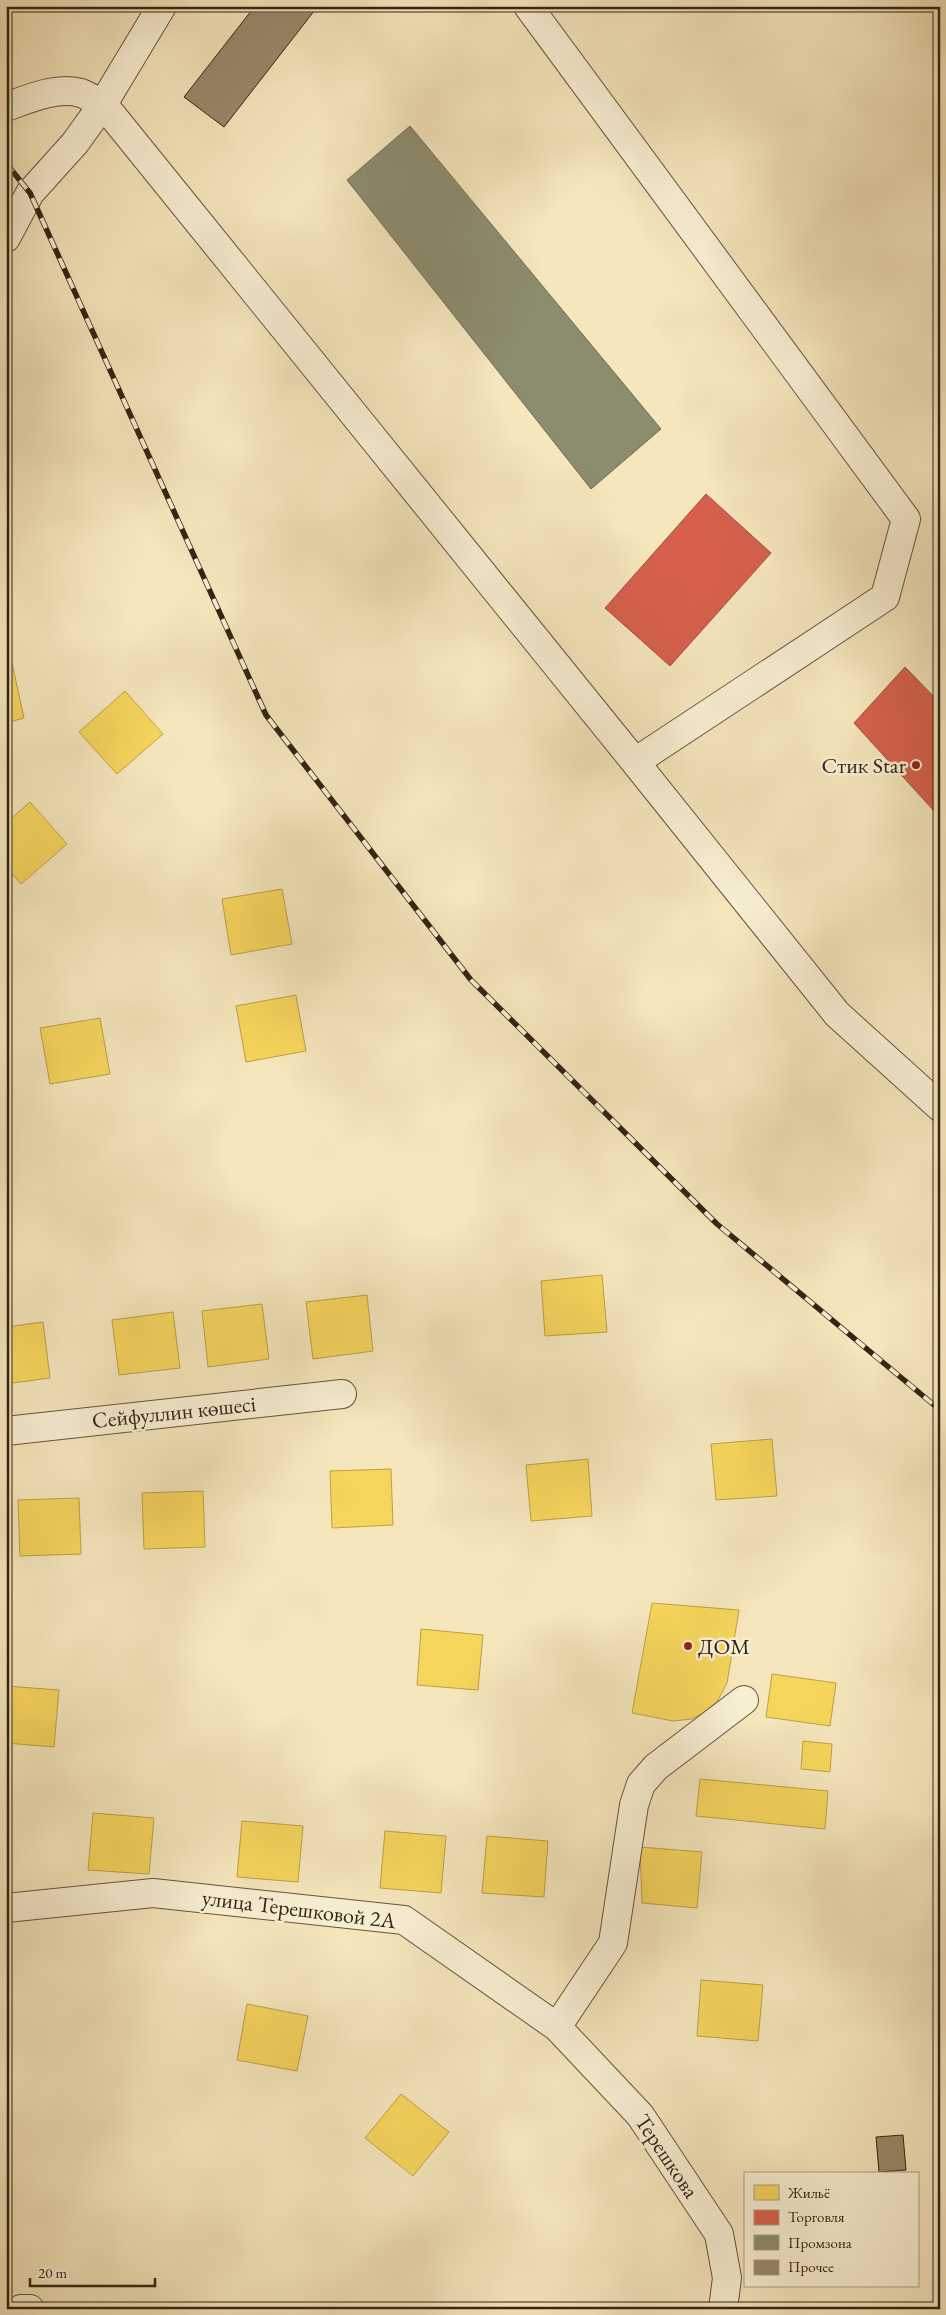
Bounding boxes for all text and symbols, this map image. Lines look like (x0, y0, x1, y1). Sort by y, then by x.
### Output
place label: Стик Star (822, 751, 907, 780)
marker: Стик Star (910, 759, 922, 771)
street label: Сейфуллин көшесі (91, 1389, 257, 1435)
place label: ДОМ (698, 1632, 750, 1661)
marker: ДОМ (682, 1640, 694, 1652)
street label: улица Терешковой 2А (200, 1883, 398, 1935)
street label: Терешкова (628, 2108, 706, 2204)
legend (744, 2172, 918, 2288)
text: Жильё (787, 2183, 830, 2202)
text: Торговля (788, 2207, 845, 2226)
text: Промзона (788, 2233, 852, 2252)
scale bar (30, 2255, 155, 2287)
text: Прочее (788, 2257, 834, 2276)
text: 20 m (38, 2263, 67, 2282)

